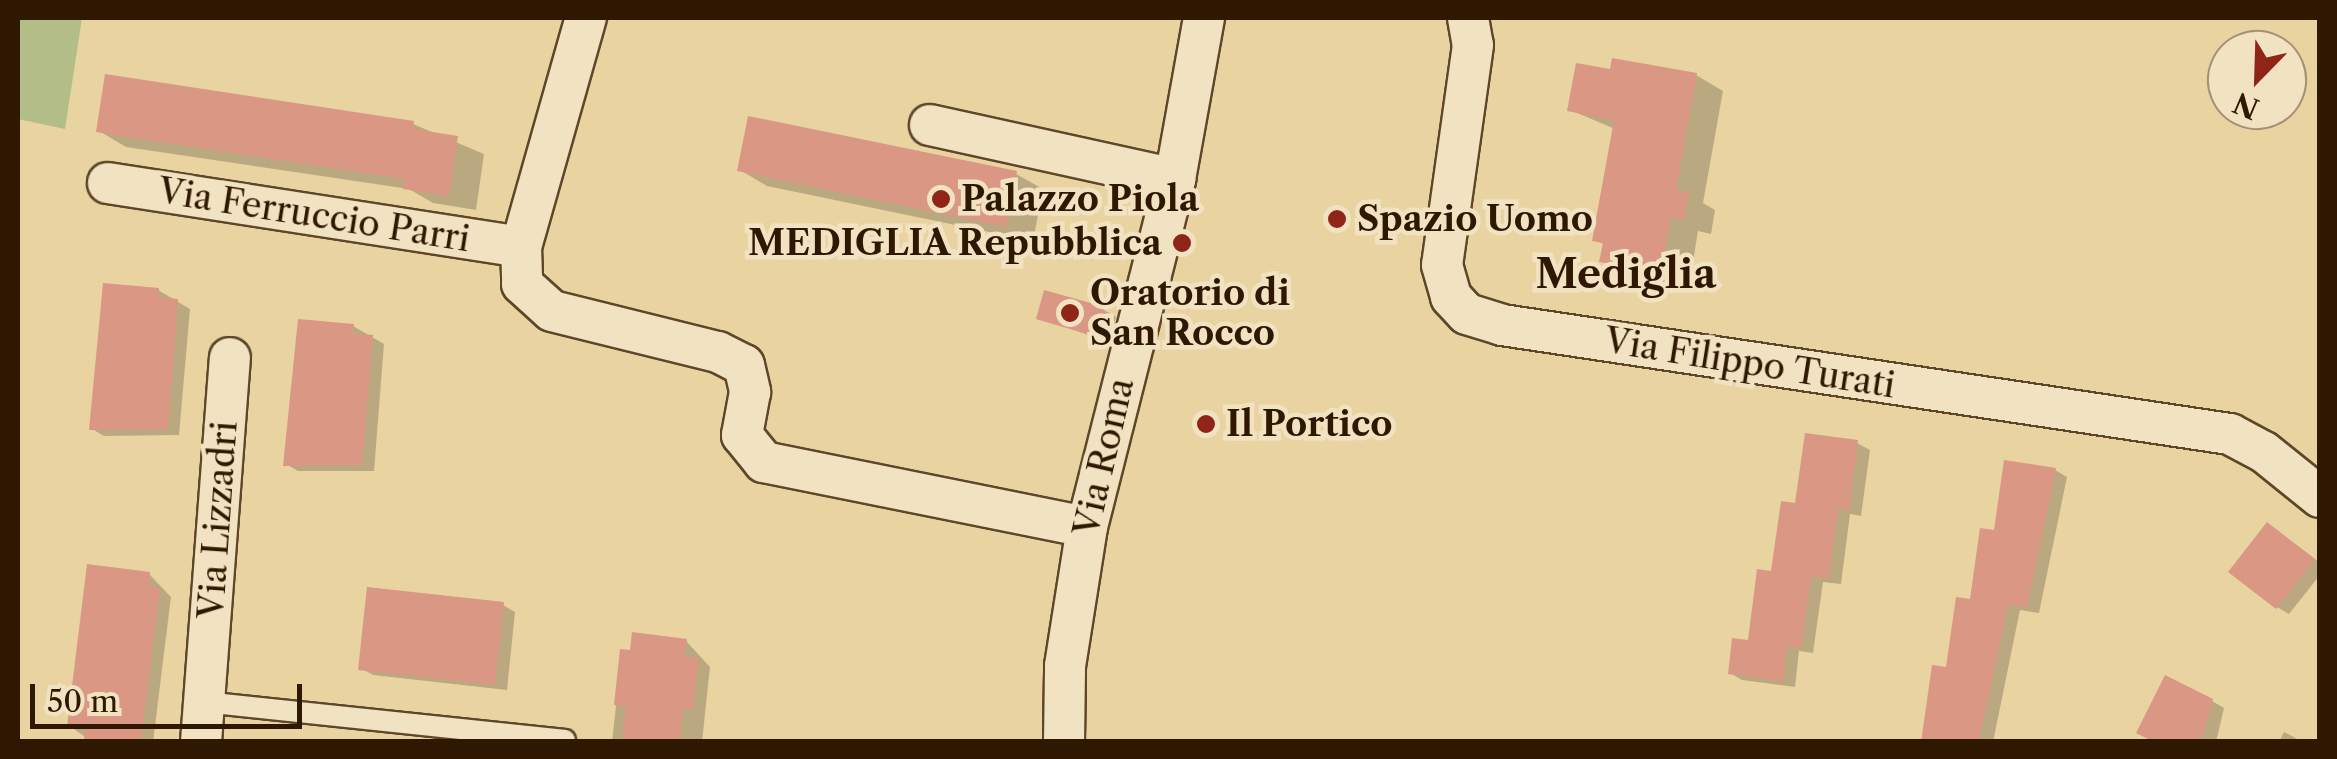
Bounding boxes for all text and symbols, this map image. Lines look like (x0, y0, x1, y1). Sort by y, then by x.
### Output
north arrow (2207, 30, 2307, 130)
text: N (2228, 85, 2264, 126)
street label: Via Ferruccio Parri (155, 170, 473, 260)
place label: Palazzo Piola (961, 178, 1199, 220)
marker: Palazzo Piola (930, 188, 952, 210)
place label: Spazio Uomo (1357, 198, 1593, 240)
marker: Spazio Uomo (1326, 208, 1348, 230)
place label: MEDIGLIA Repubblica (747, 222, 1162, 264)
marker: MEDIGLIA Repubblica (1171, 232, 1193, 254)
district label: Mediglia (1535, 250, 1717, 298)
place label: Oratorio di San Rocco (1090, 272, 1290, 354)
marker: Oratorio di San Rocco (1059, 302, 1081, 324)
street label: Via Filippo Turati (1601, 319, 1899, 407)
street label: Via Roma (1065, 374, 1143, 540)
place label: Il Portico (1226, 403, 1392, 445)
marker: Il Portico (1195, 413, 1217, 435)
street label: Via Lizzadri (190, 420, 246, 620)
scale bar (35, 664, 308, 726)
text: 50 m (47, 683, 118, 720)

